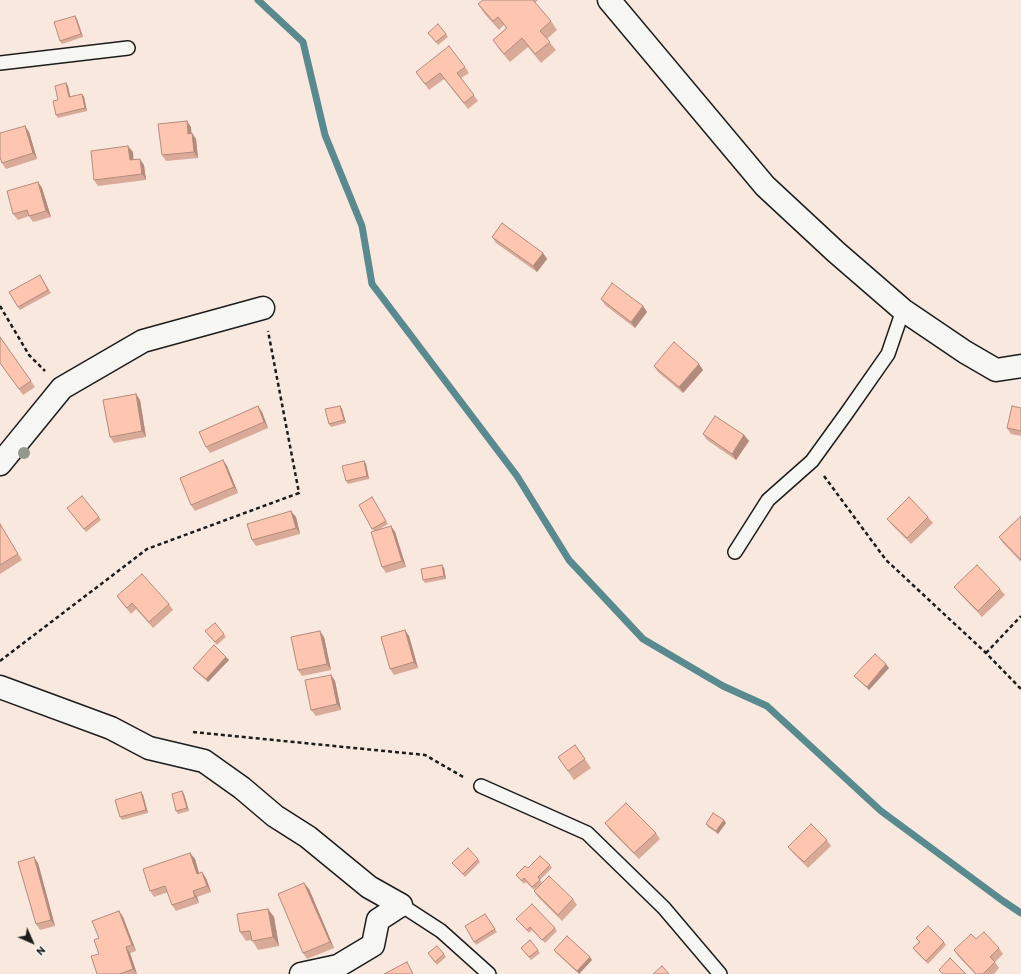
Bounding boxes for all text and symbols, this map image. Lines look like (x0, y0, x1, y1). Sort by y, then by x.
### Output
north arrow (12, 922, 52, 962)
text: N (34, 944, 48, 958)

